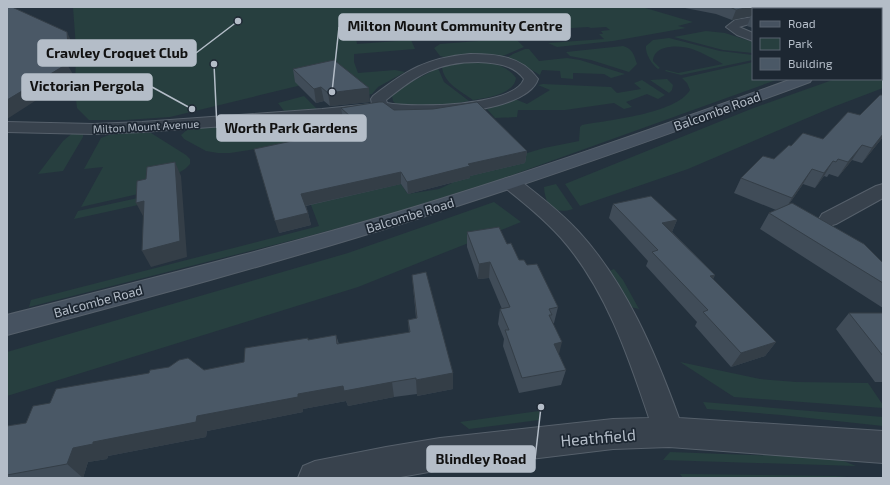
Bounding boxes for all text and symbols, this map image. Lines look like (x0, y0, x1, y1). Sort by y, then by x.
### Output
legend (752, 8, 882, 80)
callout: Milton Mount Community Centre (339, 14, 570, 40)
text: Road (788, 16, 816, 30)
text: Milton Mount Community Centre (347, 17, 563, 34)
text: Park (788, 36, 813, 50)
callout: Crawley Croquet Club (38, 40, 196, 66)
text: Crawley Croquet Club (46, 44, 188, 61)
text: Building (788, 56, 833, 70)
callout: Victorian Pergola (22, 74, 152, 100)
text: Victorian Pergola (30, 77, 144, 94)
street label: Balcombe Road (671, 88, 763, 134)
callout: Worth Park Gardens (217, 115, 366, 141)
street label: Milton Mount Avenue (92, 117, 200, 135)
text: Worth Park Gardens (224, 119, 358, 136)
street label: Balcombe Road (364, 194, 456, 236)
street label: Balcombe Road (52, 281, 144, 321)
street label: Heathfield (559, 424, 637, 450)
callout: Blindley Road (427, 446, 535, 472)
text: Blindley Road (436, 450, 526, 467)

